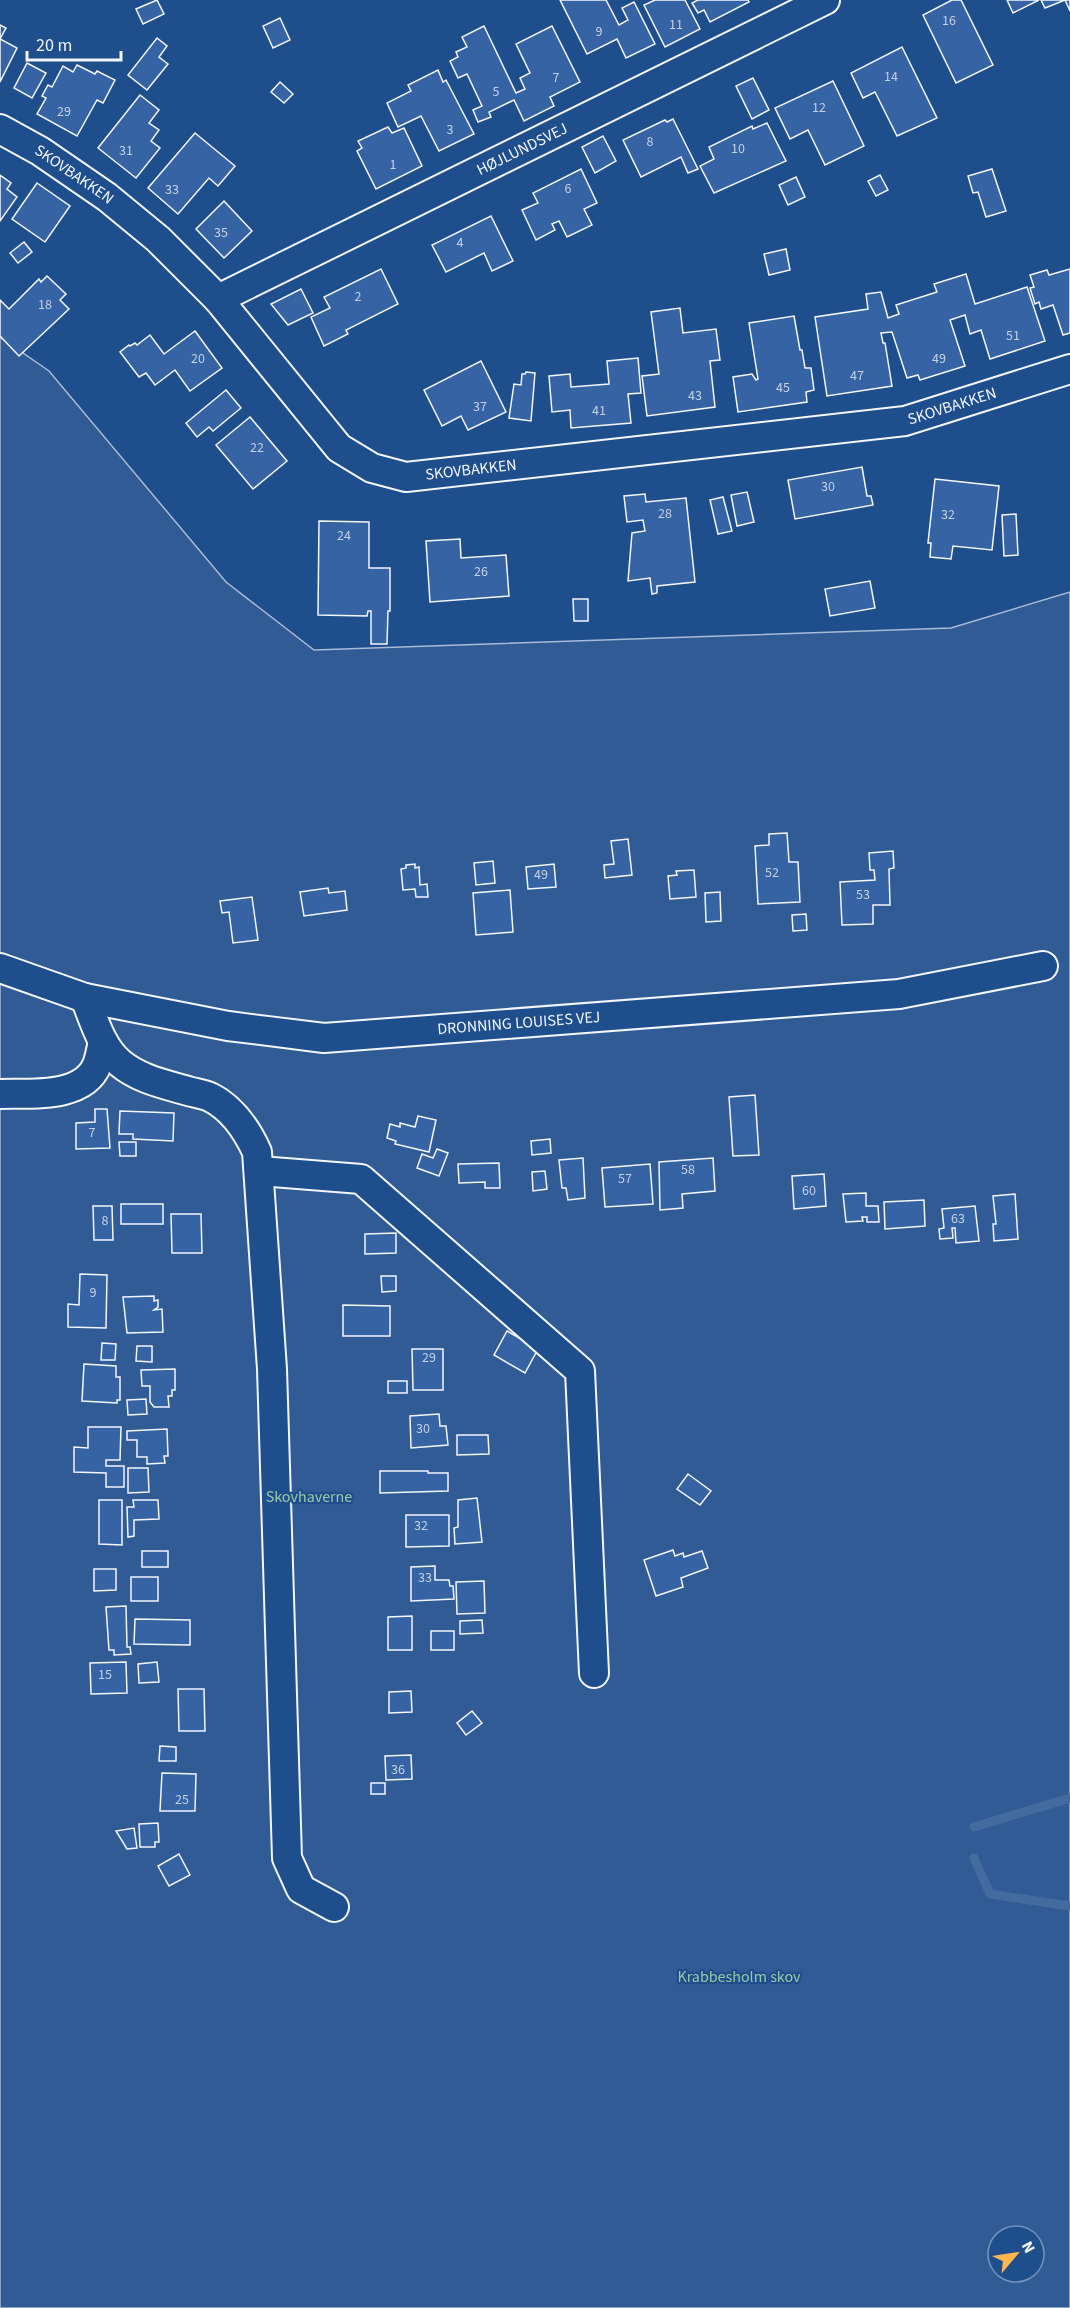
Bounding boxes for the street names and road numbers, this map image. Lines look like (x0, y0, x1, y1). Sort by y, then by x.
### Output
street label: HØJLUNDSVEJ (473, 117, 571, 181)
street label: SKOVBAKKEN (31, 139, 119, 209)
street label: SKOVBAKKEN (905, 382, 999, 430)
street label: SKOVBAKKEN (424, 454, 518, 486)
street label: DRONNING LOUISES VEJ (436, 1006, 601, 1040)

